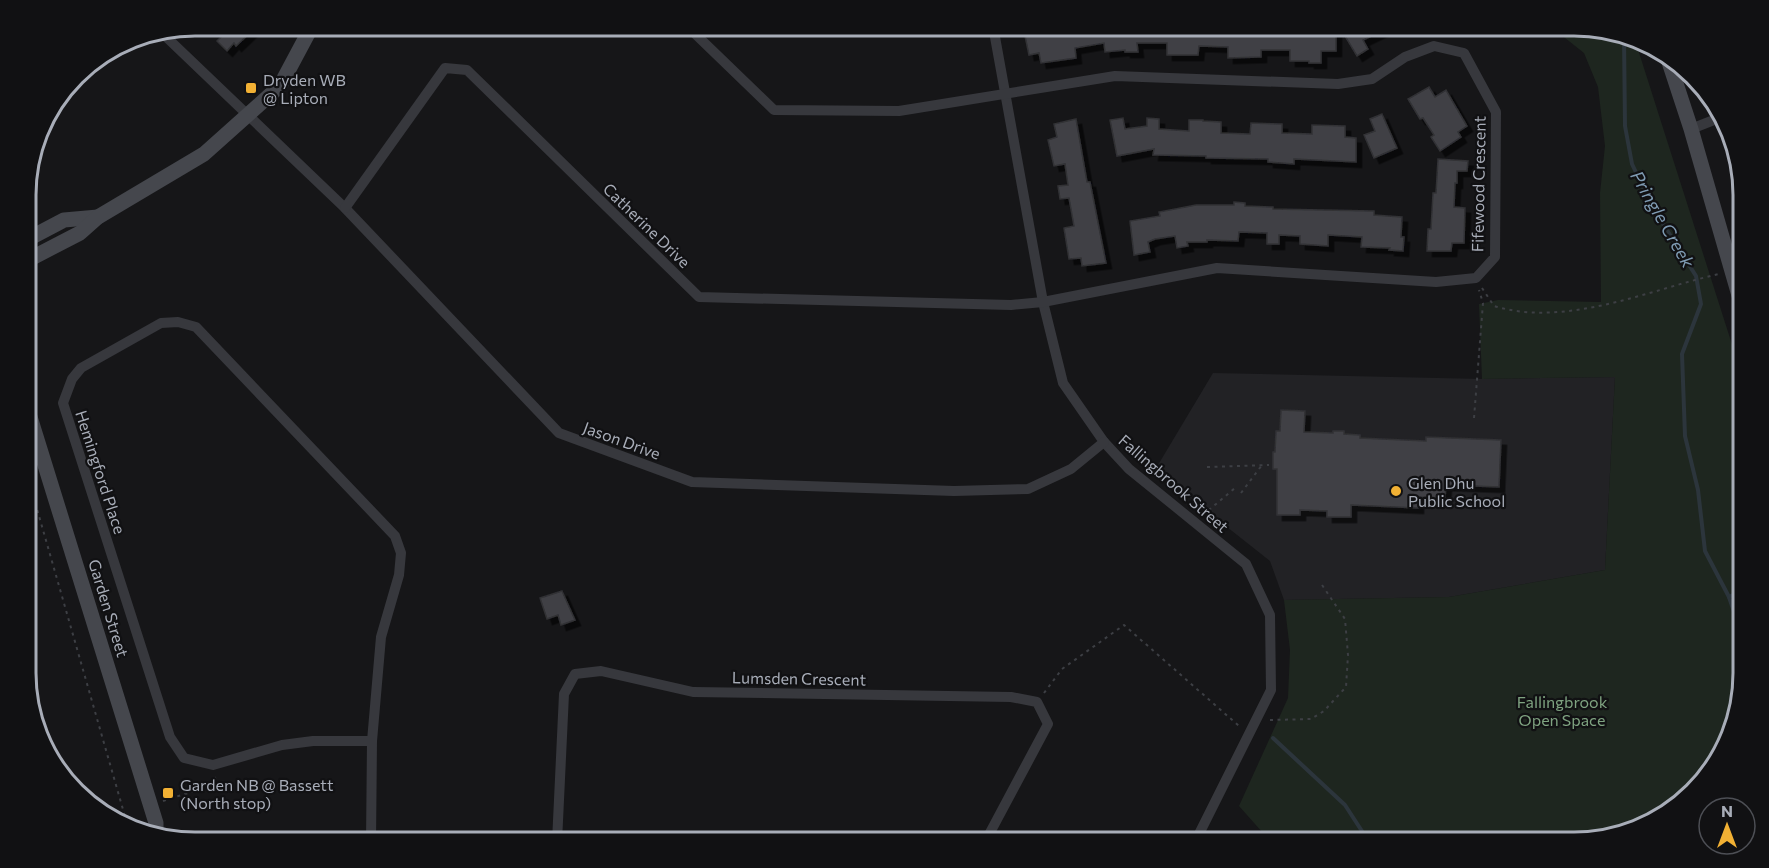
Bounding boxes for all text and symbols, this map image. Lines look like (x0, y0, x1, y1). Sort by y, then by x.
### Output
place label: Dryden WB @ Lipton (263, 70, 346, 107)
marker: Dryden WB @ Lipton (244, 81, 258, 95)
street label: Fifewood Crescent (1467, 115, 1489, 252)
water label: Pringle Creek (1626, 166, 1700, 273)
street label: Catherine Drive (600, 179, 694, 271)
street label: Hemingford Place (72, 408, 130, 536)
street label: Jason Drive (581, 417, 663, 463)
street label: Fallingbrook Street (1115, 430, 1233, 536)
place label: Glen Dhu Public School (1408, 473, 1505, 510)
marker: Glen Dhu Public School (1389, 484, 1403, 498)
street label: Garden Street (85, 557, 133, 660)
street label: Lumsden Crescent (732, 667, 867, 689)
park label: Fallingbrook Open Space (1517, 692, 1608, 729)
place label: Garden NB @ Bassett (North stop) (180, 775, 334, 812)
marker: Garden NB @ Bassett (North stop) (161, 786, 175, 800)
north arrow (1697, 796, 1757, 856)
text: N (1721, 801, 1733, 820)

